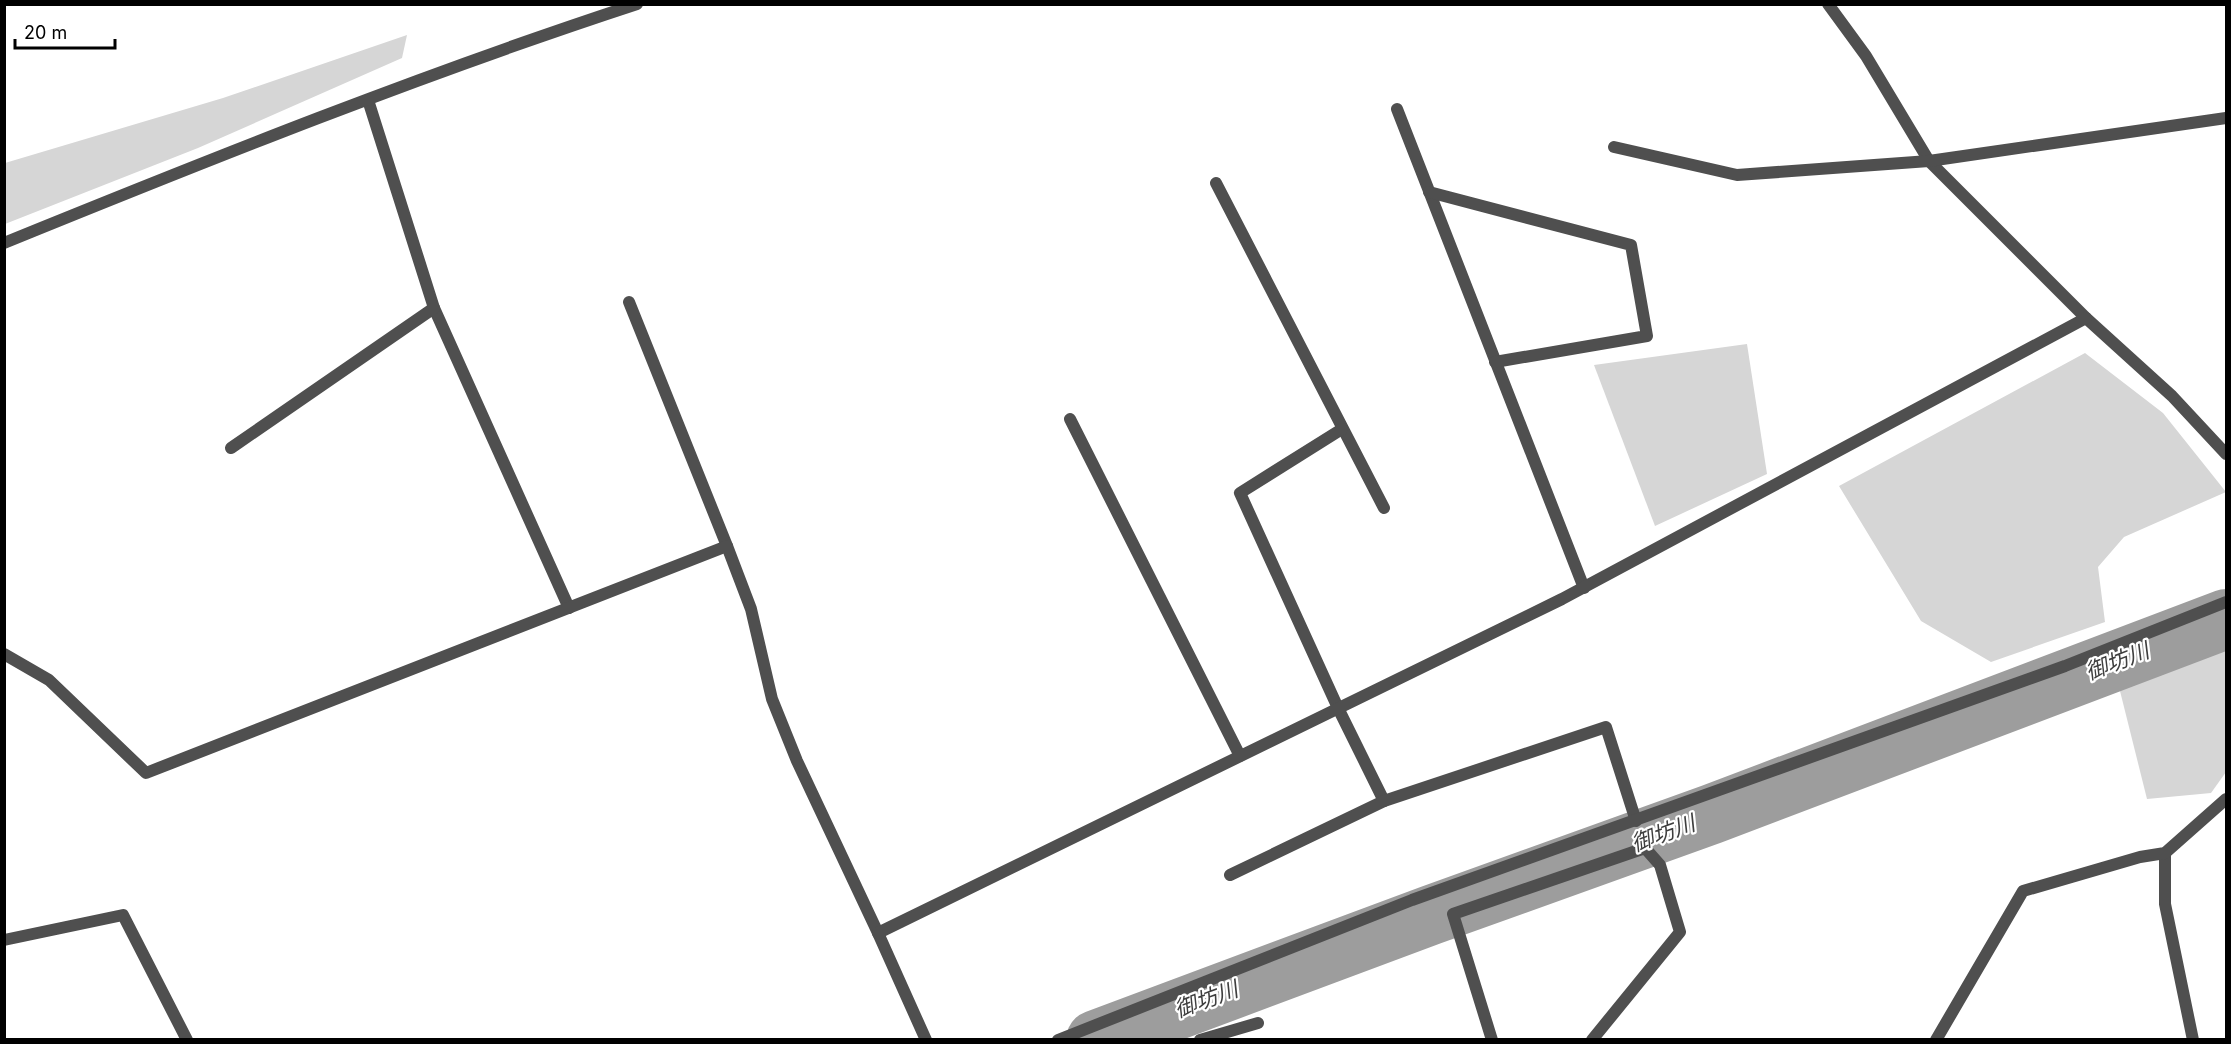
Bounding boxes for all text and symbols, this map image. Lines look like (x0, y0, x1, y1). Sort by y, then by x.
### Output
scale bar (15, 12, 116, 50)
text: 20 m (24, 22, 67, 43)
water label: 御坊川 (2082, 636, 2154, 685)
water label: 御坊川 (1628, 809, 1700, 857)
water label: 御坊川 (1171, 975, 1243, 1023)

